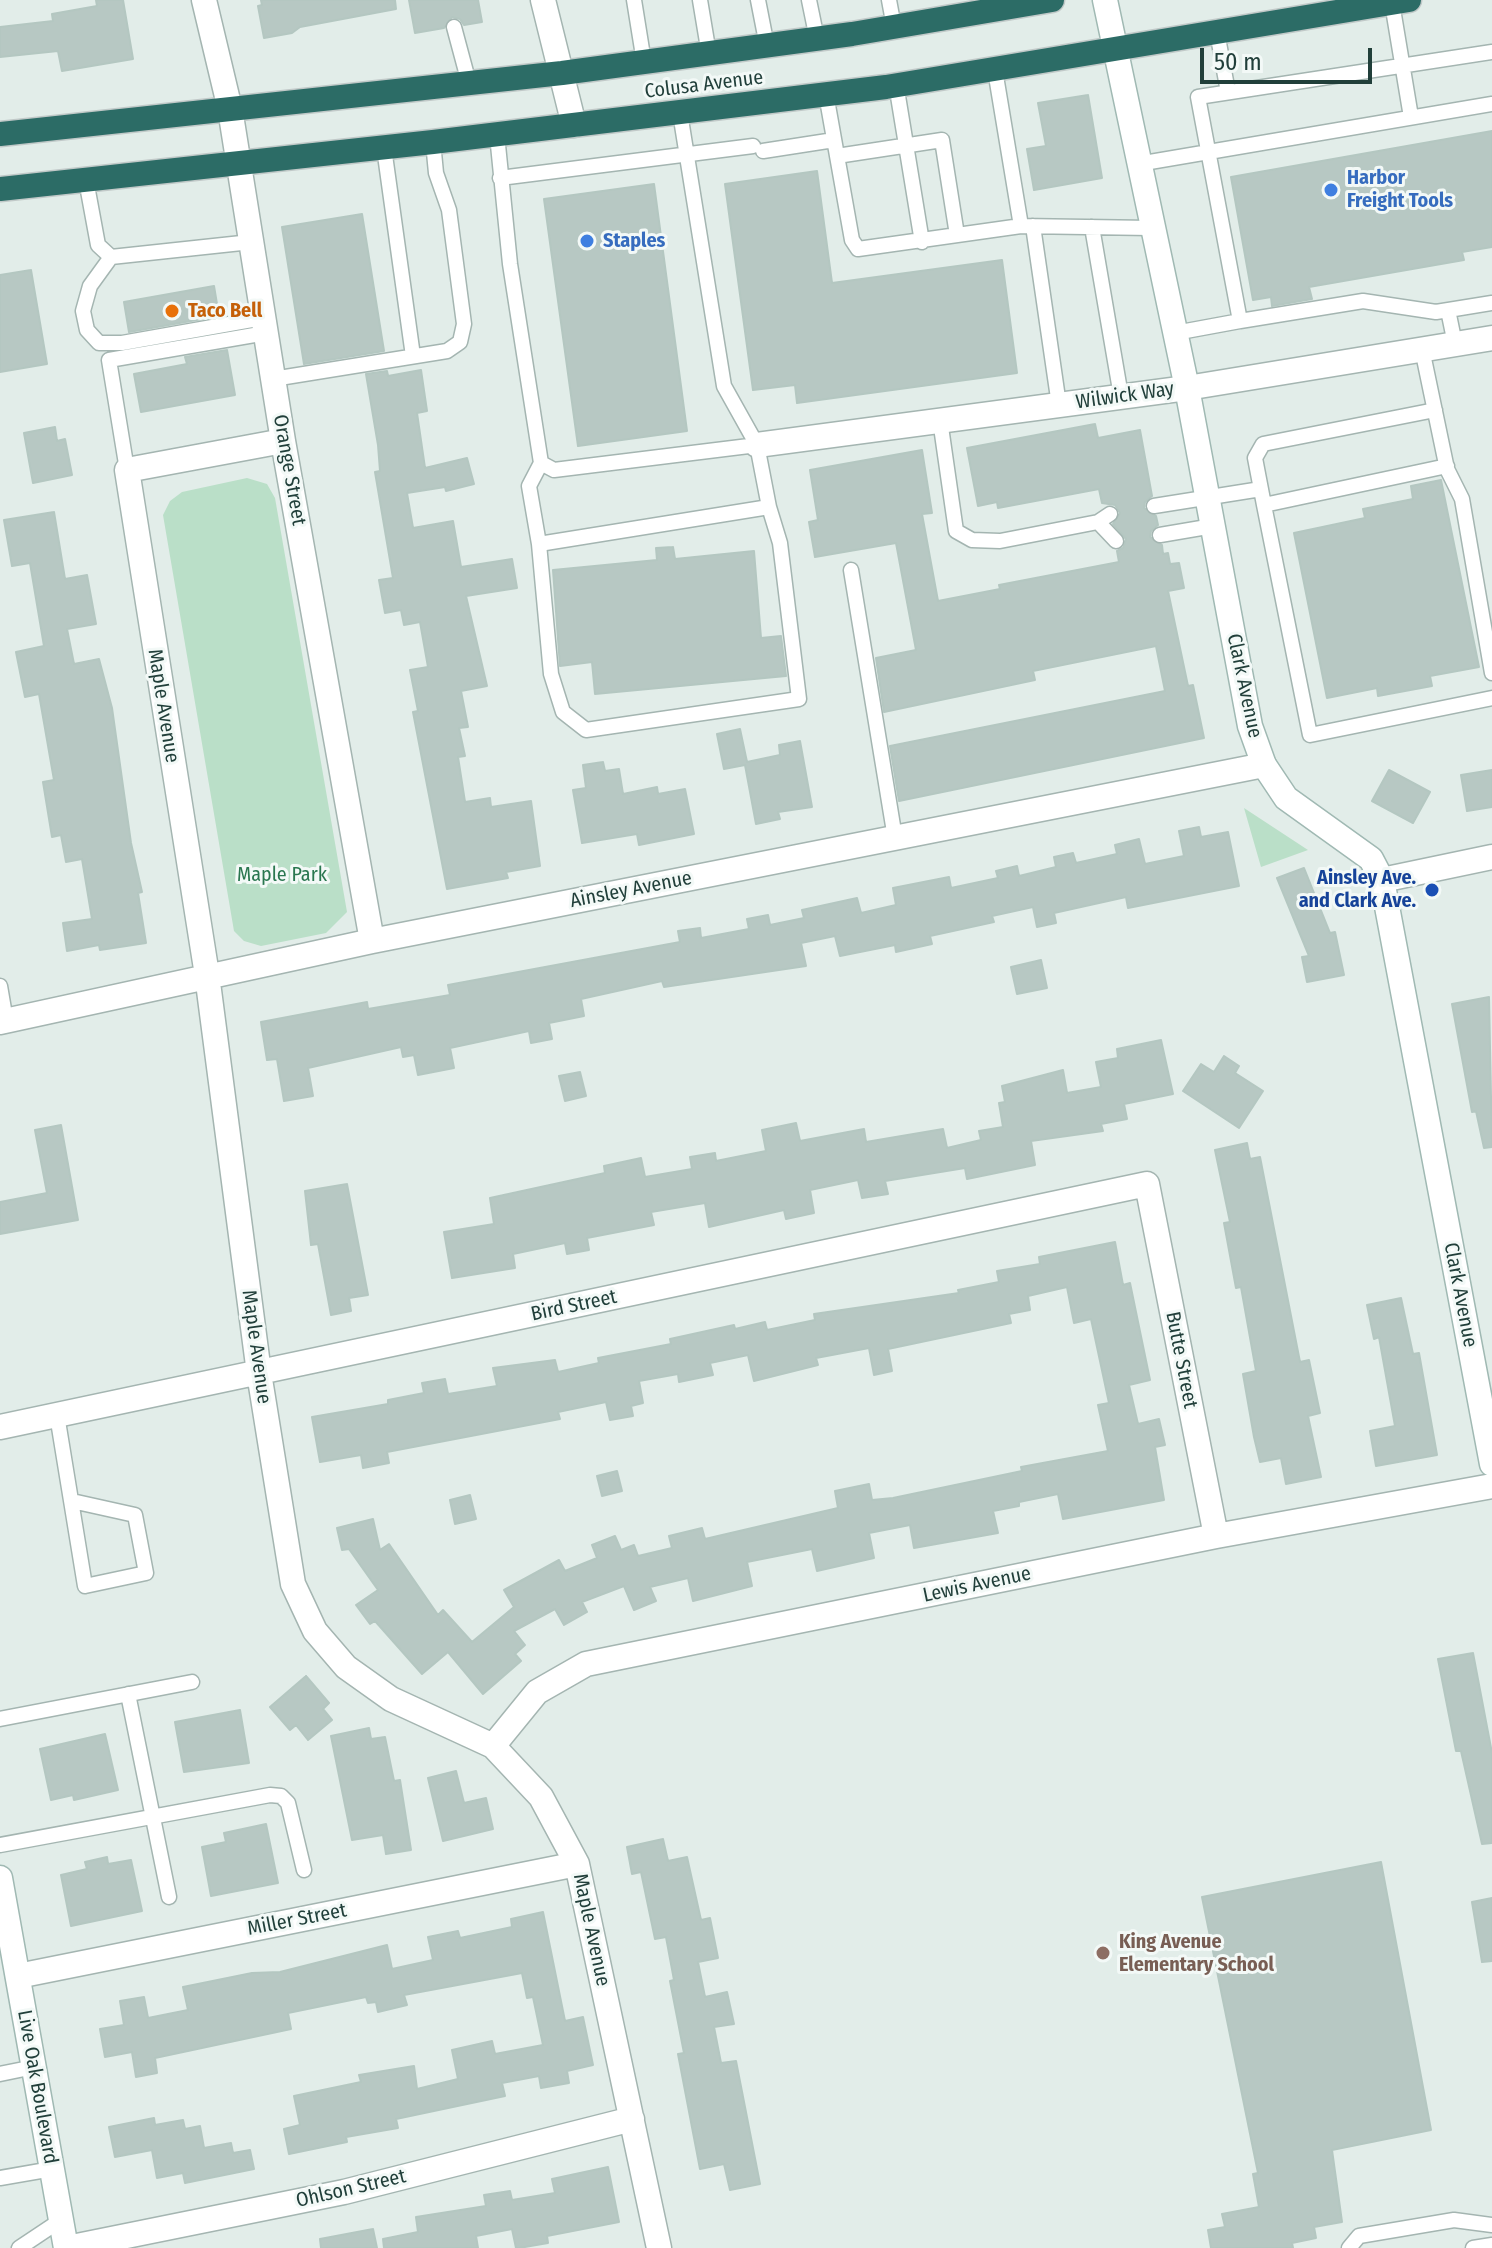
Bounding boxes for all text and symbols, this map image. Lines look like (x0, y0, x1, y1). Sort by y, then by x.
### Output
scale bar (1204, 32, 1376, 82)
text: 50 m (1214, 48, 1262, 76)
street label: Colusa Avenue (643, 66, 765, 104)
place label: Harbor Freight Tools (1347, 166, 1453, 213)
marker: Harbor Freight Tools (1322, 181, 1340, 199)
place label: Staples (603, 229, 665, 253)
marker: Staples (578, 232, 596, 250)
place label: Taco Bell (188, 299, 262, 323)
marker: Taco Bell (163, 302, 181, 320)
street label: Wilwick Way (1074, 377, 1176, 415)
street label: Orange Street (267, 413, 311, 527)
street label: Clark Avenue (1221, 632, 1267, 740)
street label: Maple Avenue (142, 648, 184, 764)
park label: Maple Park (237, 863, 327, 887)
street label: Ainsley Avenue (568, 866, 694, 914)
place label: Ainsley Ave. and Clark Ave. (1299, 866, 1416, 913)
marker: Ainsley Ave. and Clark Ave. (1423, 881, 1441, 899)
street label: Clark Avenue (1438, 1241, 1482, 1349)
street label: Bird Street (529, 1285, 619, 1327)
street label: Maple Avenue (236, 1289, 276, 1405)
street label: Butte Street (1160, 1310, 1202, 1410)
street label: Lewis Avenue (921, 1562, 1033, 1608)
street label: Maple Avenue (567, 1871, 615, 1989)
street label: Miller Street (245, 1899, 349, 1941)
place label: King Avenue Elementary School (1119, 1930, 1274, 1977)
marker: King Avenue Elementary School (1094, 1944, 1112, 1962)
street label: Live Oak Boulevard (12, 2008, 62, 2166)
street label: Ohlson Street (294, 2165, 408, 2213)

